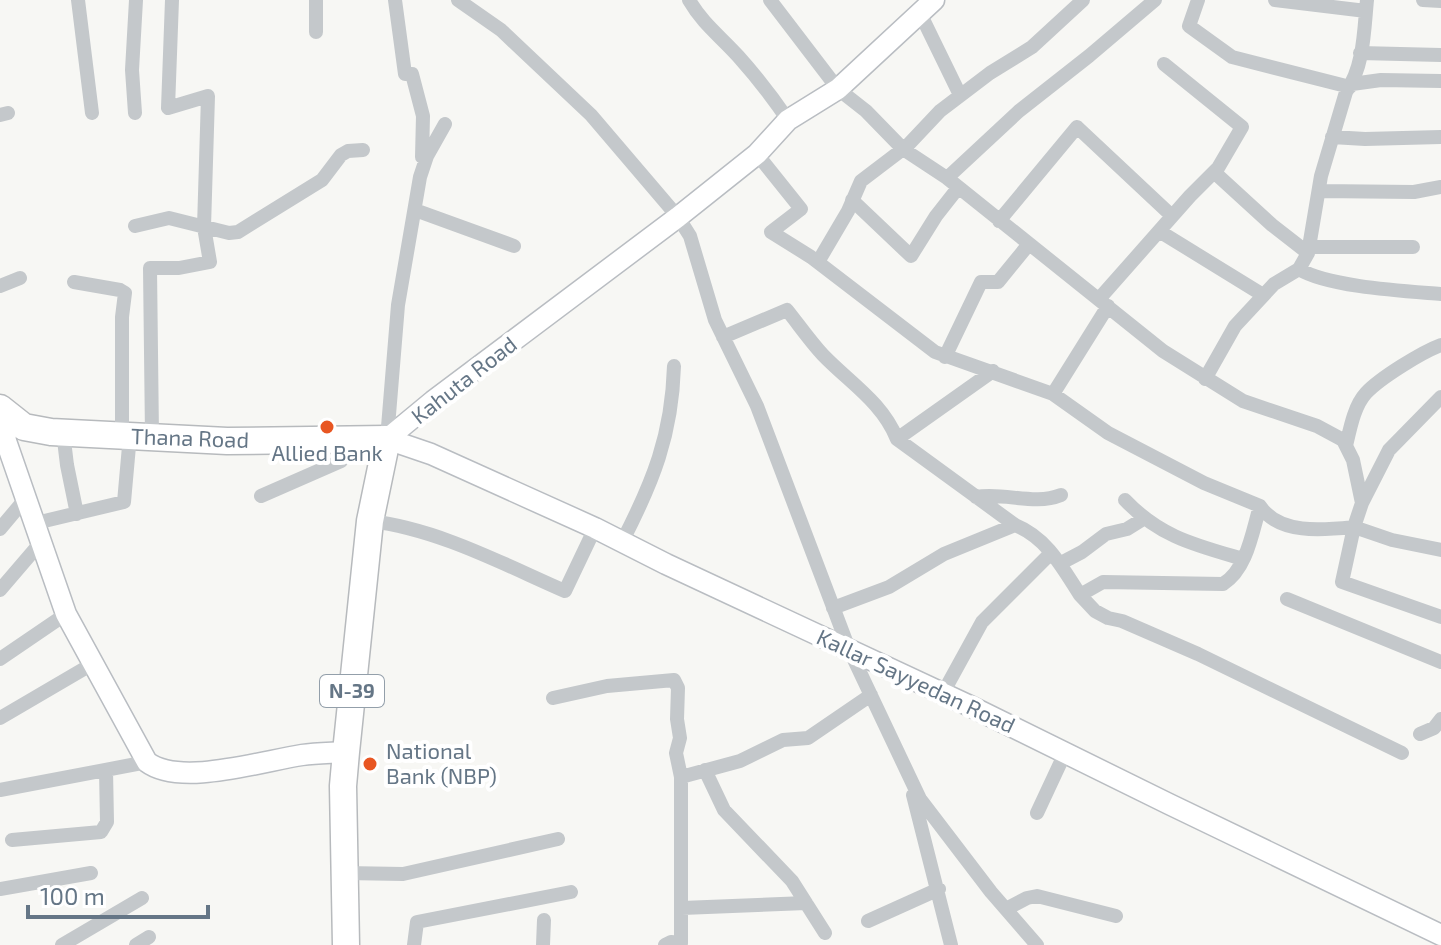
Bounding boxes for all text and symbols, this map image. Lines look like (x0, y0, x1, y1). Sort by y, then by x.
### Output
street label: Kahuta Road (406, 330, 521, 428)
marker: Allied Bank (318, 418, 336, 436)
street label: Thana Road (131, 422, 249, 452)
place label: Allied Bank (271, 439, 383, 465)
street label: Kallar Sayyedan Road (813, 623, 1020, 738)
road number: N-39 (320, 675, 384, 707)
place label: National Bank (NBP) (386, 737, 497, 788)
marker: National Bank (NBP) (361, 755, 379, 773)
scale bar (28, 869, 208, 919)
text: 100 m (40, 881, 105, 910)

